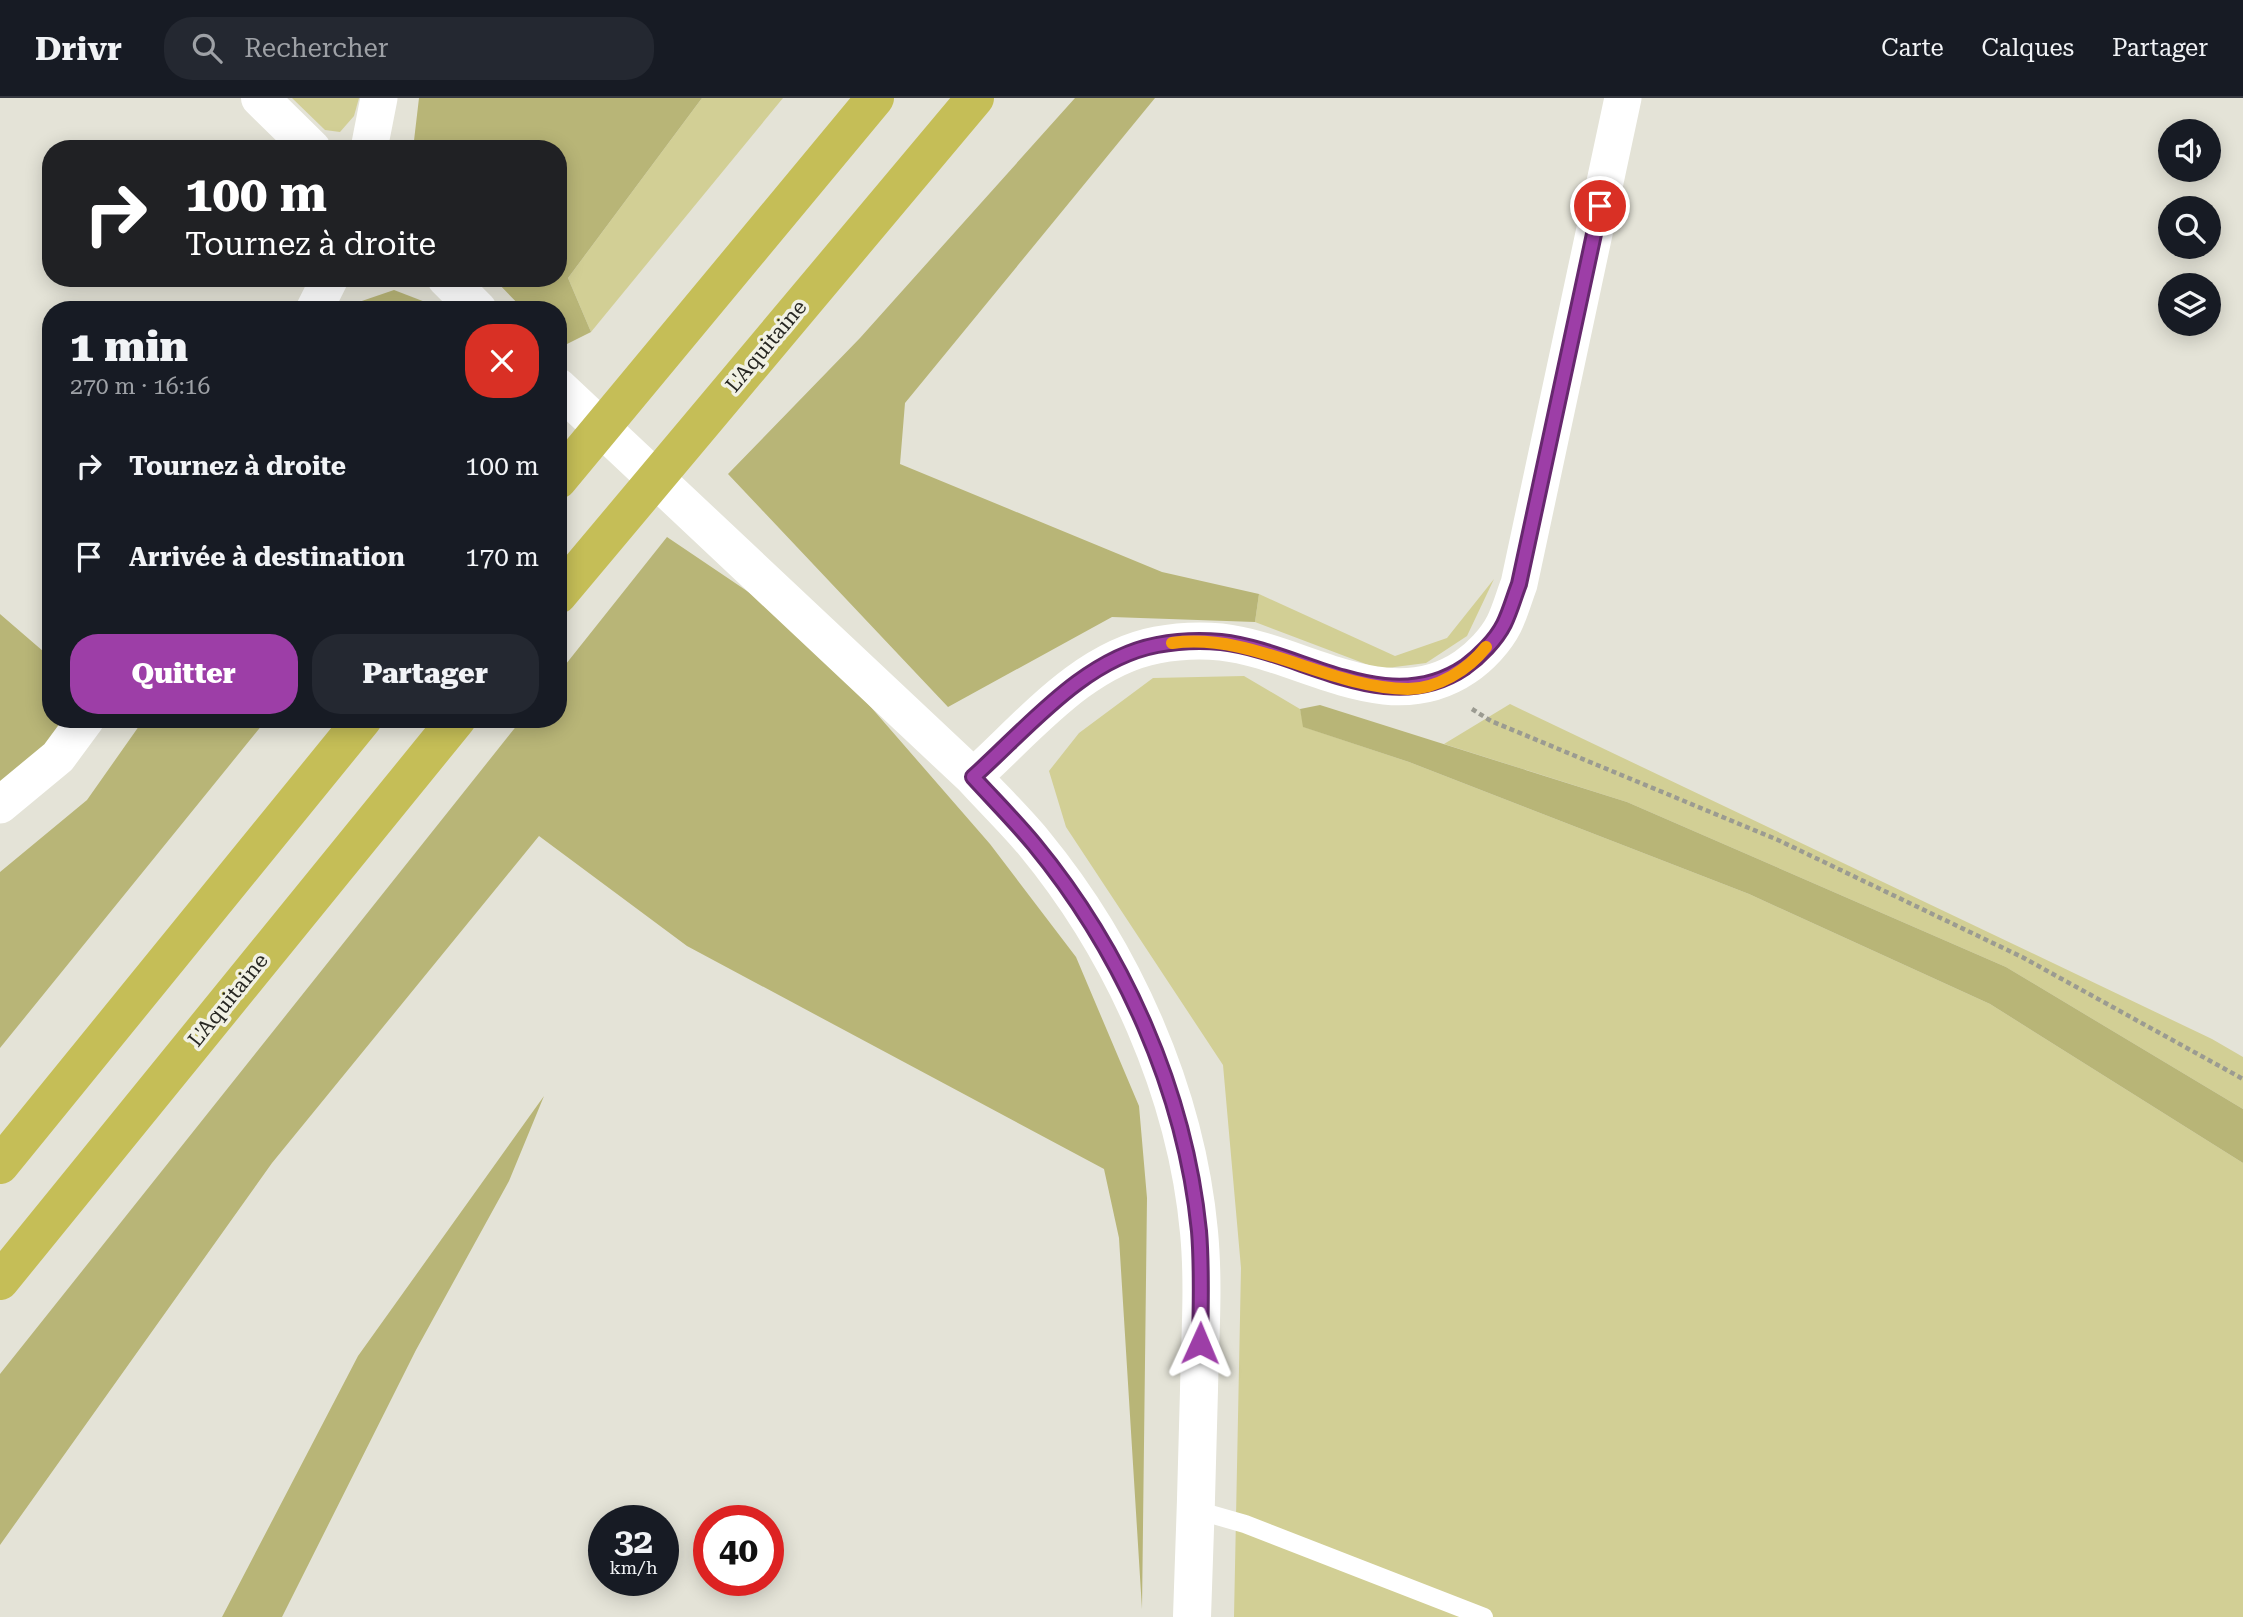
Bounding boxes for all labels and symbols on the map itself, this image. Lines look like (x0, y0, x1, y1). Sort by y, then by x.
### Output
pin (1570, 176, 1630, 236)
street label: L'Aquitaine (721, 295, 811, 397)
street label: L'Aquitaine (183, 949, 273, 1051)
position arrow (1163, 1306, 1237, 1380)
speed limit sign: 40 (693, 1505, 784, 1596)

